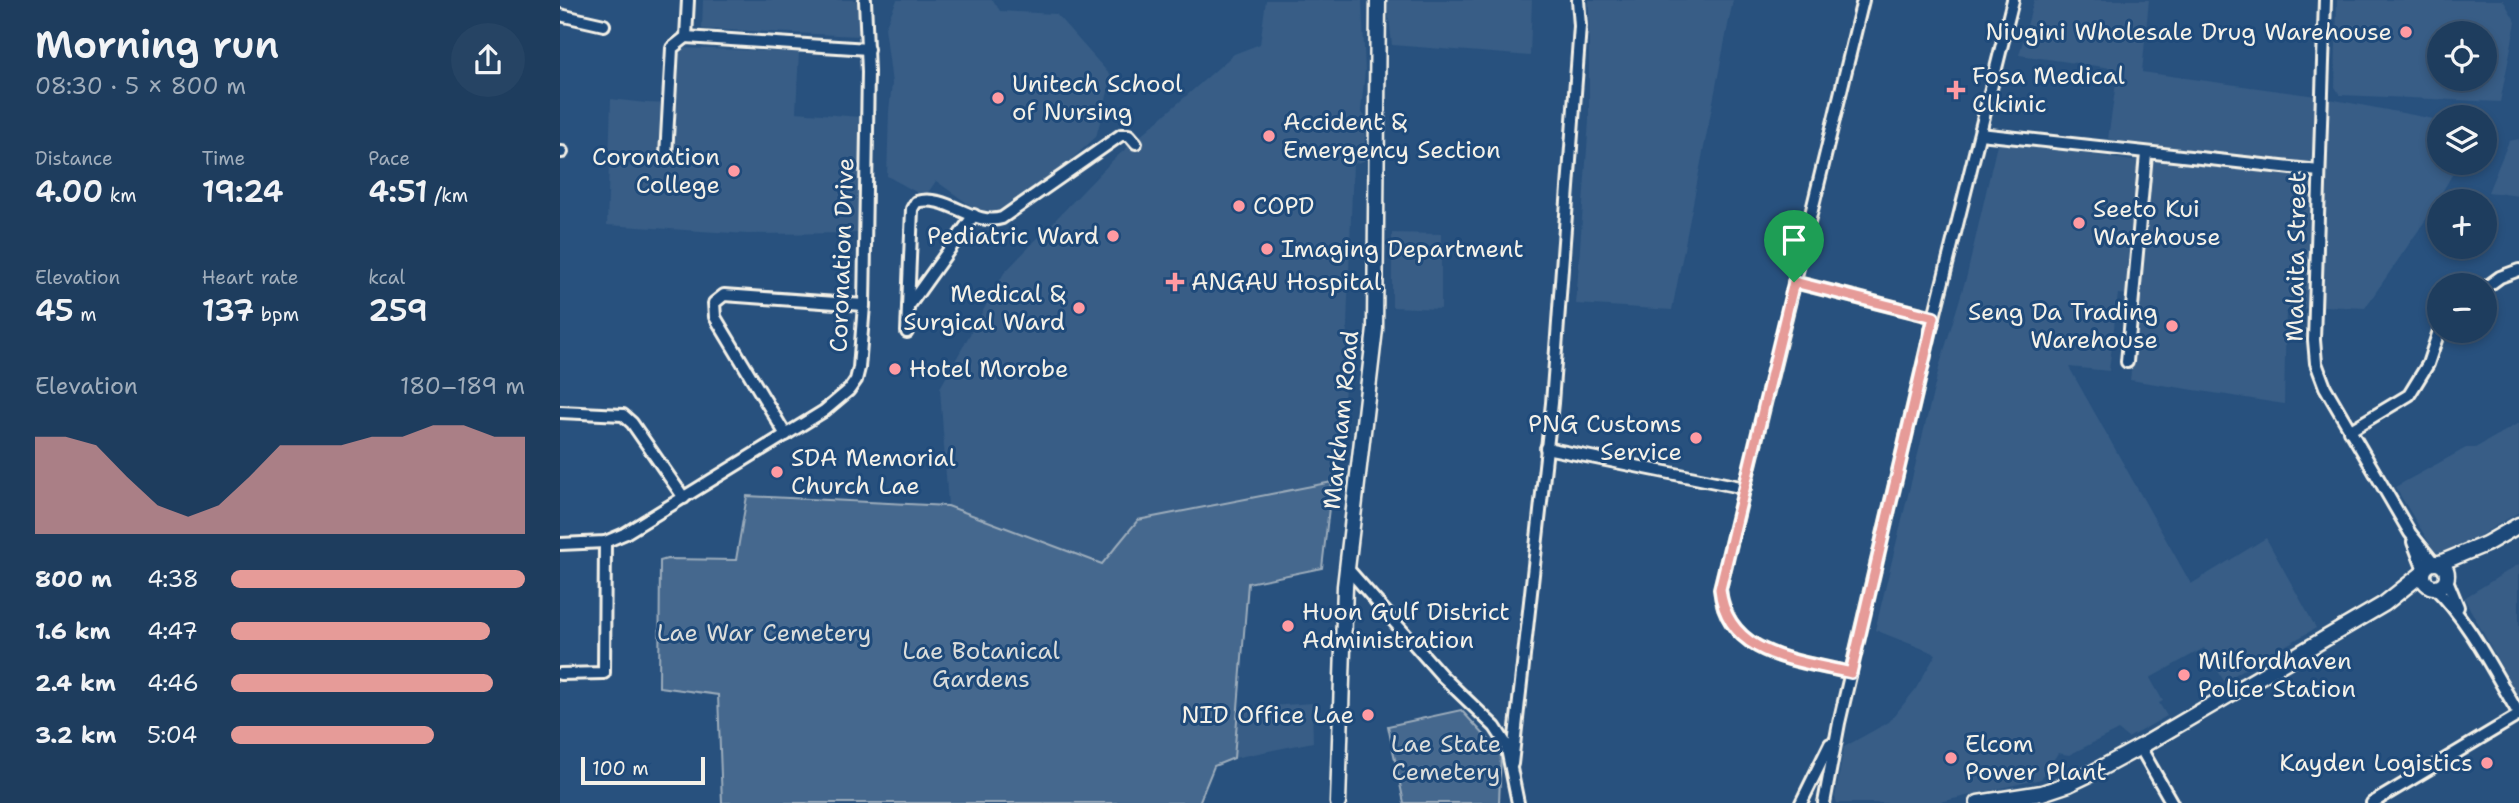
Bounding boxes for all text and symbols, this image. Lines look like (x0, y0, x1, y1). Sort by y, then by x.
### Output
place label: Niugini Wholesale Drug Warehouse (1985, 16, 2392, 48)
text: Morning run (35, 19, 279, 70)
map controls (2427, 21, 2497, 343)
button: locate (2427, 21, 2497, 91)
button: share (451, 23, 525, 97)
marker: Niugini Wholesale Drug Warehouse (2398, 24, 2414, 40)
place label: Fosa Medical Clkinic (1972, 60, 2126, 120)
place label: Unitech School of Nursing (1012, 68, 1183, 128)
text: 08:30 · 5 × 800 m (35, 71, 246, 101)
marker: Fosa Medical Clkinic (1946, 80, 1966, 100)
marker: Unitech School of Nursing (990, 90, 1006, 106)
button: layers (2427, 105, 2497, 175)
place label: Accident & Emergency Section (1283, 106, 1501, 166)
marker: Accident & Emergency Section (1261, 128, 1277, 144)
place label: Coronation College (592, 141, 720, 201)
text: Distance (35, 146, 113, 171)
text: Time (202, 146, 245, 171)
text: Pace (368, 146, 410, 171)
street label: Coronation Drive (823, 157, 861, 353)
marker: Coronation College (726, 163, 742, 179)
text: 4.00 (35, 171, 103, 212)
text: 19:24 (202, 171, 283, 212)
text: 4:51 (368, 171, 428, 212)
street label: Malaita Street (2279, 172, 2313, 342)
text: km (103, 183, 137, 208)
text: /km (428, 183, 468, 208)
button: + (2427, 189, 2497, 259)
place label: COPD (1253, 190, 1314, 222)
place label: Seeto Kui Warehouse (2093, 193, 2221, 253)
marker: COPD (1231, 198, 1247, 214)
pin (1764, 210, 1824, 282)
marker: Seeto Kui Warehouse (2071, 215, 2087, 231)
place label: Pediatric Ward (927, 220, 1099, 252)
icon: arrive (1775, 221, 1813, 259)
marker: Pediatric Ward (1105, 228, 1121, 244)
place label: Imaging Department (1281, 233, 1524, 265)
marker: Imaging Department (1259, 241, 1275, 257)
text: Elevation (35, 265, 120, 290)
text: Heart rate (202, 265, 298, 290)
text: kcal (368, 265, 405, 290)
place label: ANGAU Hospital (1191, 266, 1382, 298)
marker: ANGAU Hospital (1165, 272, 1185, 292)
button: − (2427, 273, 2497, 343)
place label: Medical & Surgical Ward (903, 278, 1066, 338)
text: 45 (35, 290, 74, 331)
text: 137 (202, 290, 254, 331)
text: 259 (368, 290, 428, 331)
place label: Seng Da Trading Warehouse (1968, 296, 2158, 356)
marker: Medical & Surgical Ward (1071, 300, 1087, 316)
text: m (74, 302, 97, 327)
text: bpm (254, 302, 299, 327)
marker: Seng Da Trading Warehouse (2164, 318, 2180, 334)
street label: Markham Road (1316, 329, 1366, 511)
place label: Hotel Morobe (909, 353, 1069, 385)
marker: Hotel Morobe (887, 361, 903, 377)
text: Elevation (35, 371, 138, 401)
text: 180–189 m (400, 371, 525, 401)
place label: PNG Customs Service (1528, 408, 1682, 468)
marker: PNG Customs Service (1688, 430, 1704, 446)
place label: SDA Memorial Church Lae (791, 442, 956, 502)
marker: SDA Memorial Church Lae (769, 464, 785, 480)
text: 800 m (35, 564, 112, 594)
text: 4:38 (147, 564, 199, 594)
place label: Huon Gulf District Administration (1302, 596, 1510, 656)
text: 1.6 km (35, 616, 110, 646)
text: 4:47 (147, 616, 198, 646)
park label: Lae War Cemetery (657, 617, 871, 649)
marker: Huon Gulf District Administration (1280, 618, 1296, 634)
park label: Lae Botanical Gardens (902, 635, 1060, 695)
place label: Milfordhaven Police Station (2198, 645, 2356, 705)
marker: Milfordhaven Police Station (2176, 667, 2192, 683)
text: 2.4 km (35, 668, 116, 698)
text: 4:46 (147, 668, 199, 698)
place label: NID Office Lae (1181, 699, 1354, 731)
marker: NID Office Lae (1360, 707, 1376, 723)
text: 3.2 km (35, 720, 117, 750)
text: 5:04 (147, 720, 197, 750)
park label: Lae State Cemetery (1391, 728, 1501, 788)
place label: Elcom Power Plant (1965, 728, 2107, 788)
place label: Kayden Logistics (2279, 747, 2473, 779)
marker: Elcom Power Plant (1943, 750, 1959, 766)
scale bar (581, 754, 705, 786)
marker: Kayden Logistics (2479, 755, 2495, 771)
text: 100 m (592, 756, 649, 781)

